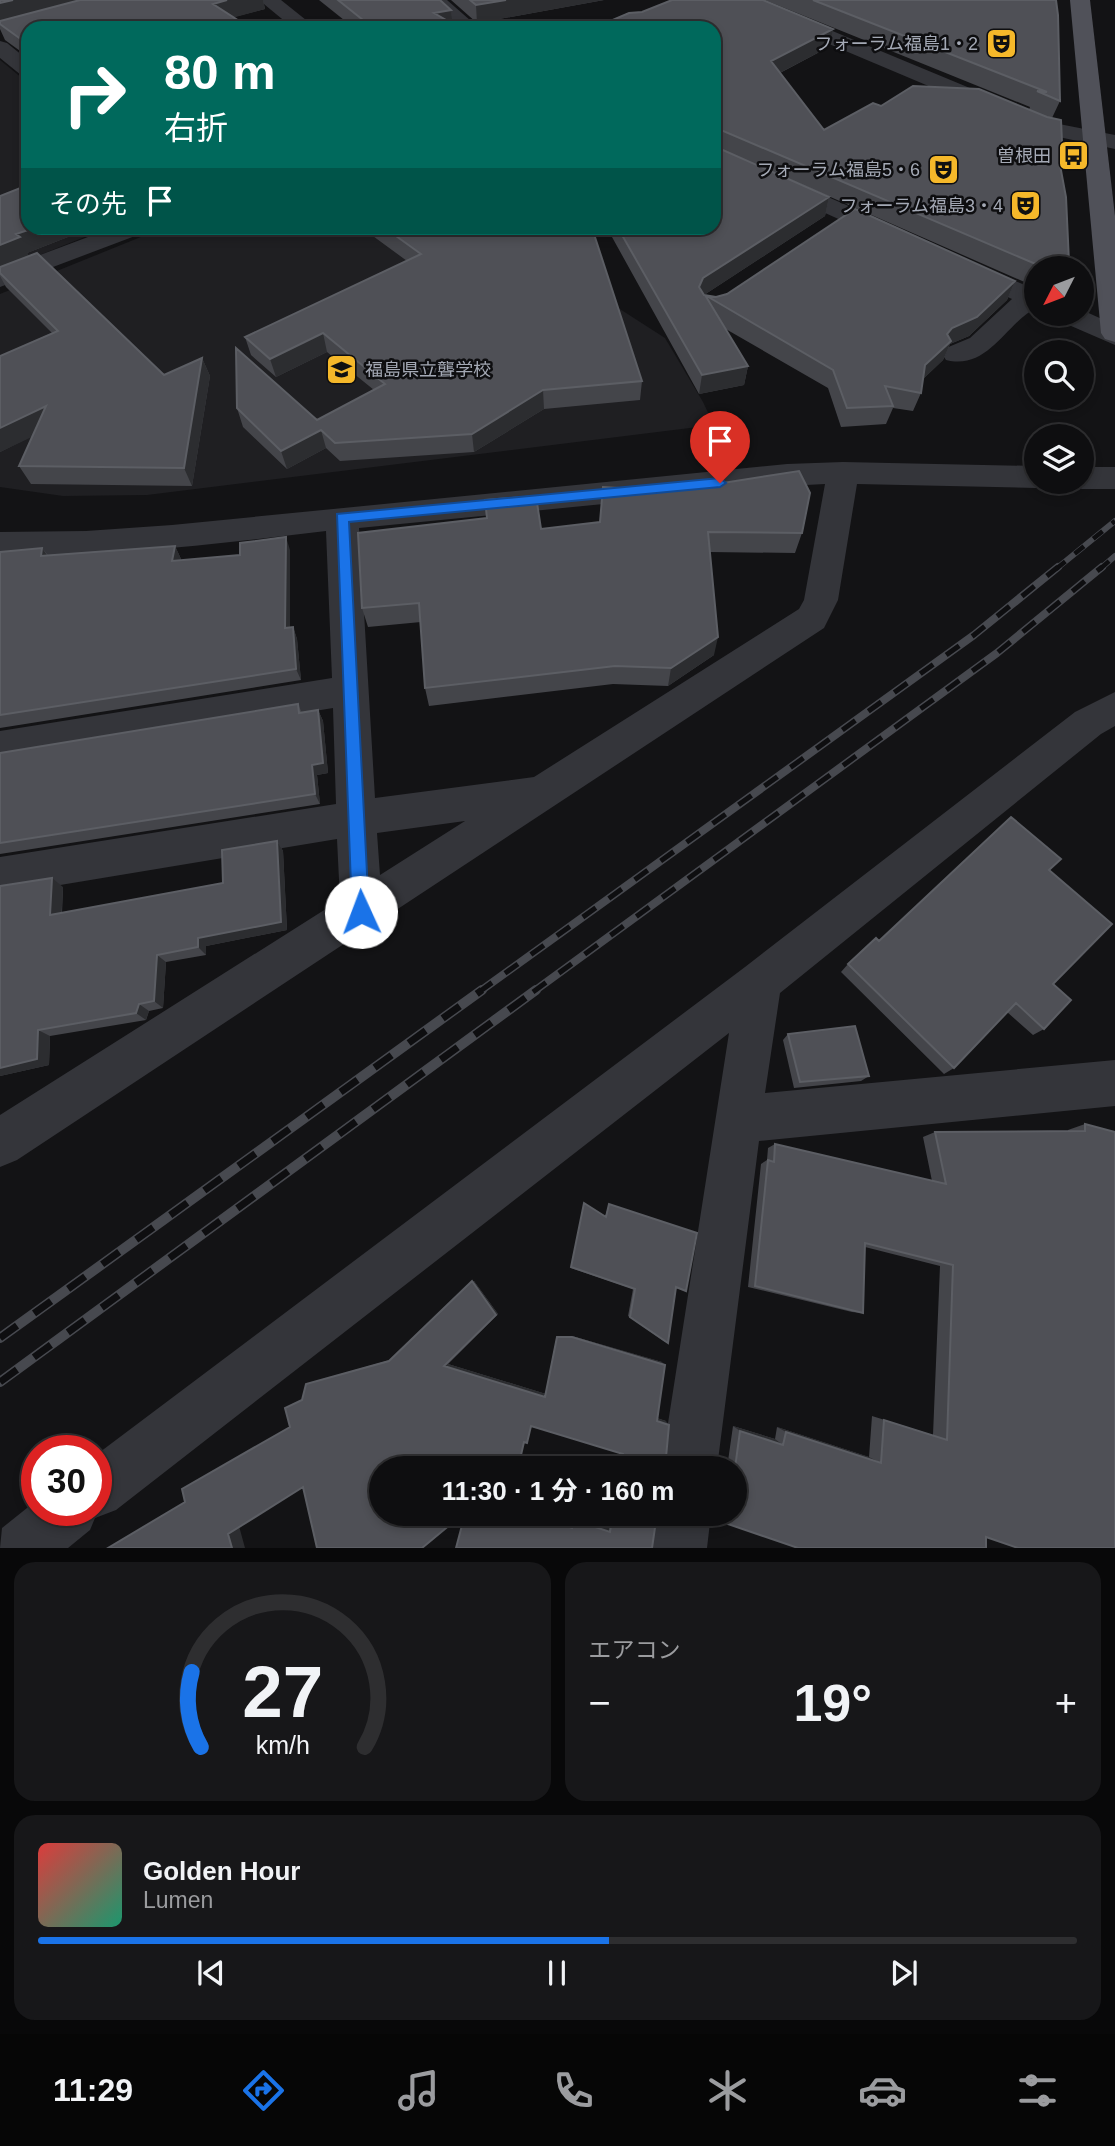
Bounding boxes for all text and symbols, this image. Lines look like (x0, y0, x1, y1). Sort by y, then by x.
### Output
theatre icon: フォーラム福島1・2 (984, 27, 1018, 61)
place label: フォーラム福島1・2 (815, 34, 978, 54)
text: 80 m (164, 45, 276, 99)
icon: right (49, 49, 140, 140)
text: 右折 (164, 110, 228, 146)
bus stop icon: 曽根田 (1057, 139, 1091, 173)
place label: 曽根田 (997, 146, 1051, 166)
theatre icon: フォーラム福島5・6 (926, 153, 960, 187)
place label: フォーラム福島5・6 (757, 160, 920, 180)
icon: arrive (141, 182, 179, 220)
text: その先 (49, 189, 127, 219)
theatre icon: フォーラム福島3・4 (1009, 189, 1043, 223)
place label: フォーラム福島3・4 (840, 196, 1003, 216)
north arrow (1024, 256, 1094, 326)
map controls (1024, 256, 1094, 494)
button: search (1024, 340, 1094, 410)
school or university icon: 福島県立聾学校 (325, 353, 359, 387)
place label: 福島県立聾学校 (365, 360, 491, 380)
pin (690, 411, 750, 483)
icon: arrive (701, 422, 739, 460)
button: layers (1024, 424, 1094, 494)
position arrow (324, 875, 398, 949)
speed limit sign: 30 (21, 1435, 112, 1526)
text: 11:30 · 1 分 · 160 m (442, 1476, 674, 1506)
text: エアコン (589, 1637, 681, 1663)
text: 27 (242, 1652, 323, 1733)
text: 19° (793, 1674, 872, 1732)
text: − (589, 1682, 611, 1724)
text: + (1055, 1682, 1077, 1724)
text: km/h (255, 1731, 309, 1759)
text: Golden Hour (143, 1856, 300, 1886)
text: Lumen (143, 1887, 213, 1913)
icon: previous (192, 1954, 230, 1992)
icon: pause (538, 1954, 576, 1992)
icon: next (885, 1954, 923, 1992)
icon: directions (239, 2066, 288, 2115)
icon: music (394, 2066, 443, 2115)
icon: phone (549, 2066, 598, 2115)
icon: climate (703, 2066, 752, 2115)
icon: car (858, 2066, 907, 2115)
icon: filters (1013, 2066, 1062, 2115)
text: 11:29 (53, 2072, 133, 2108)

